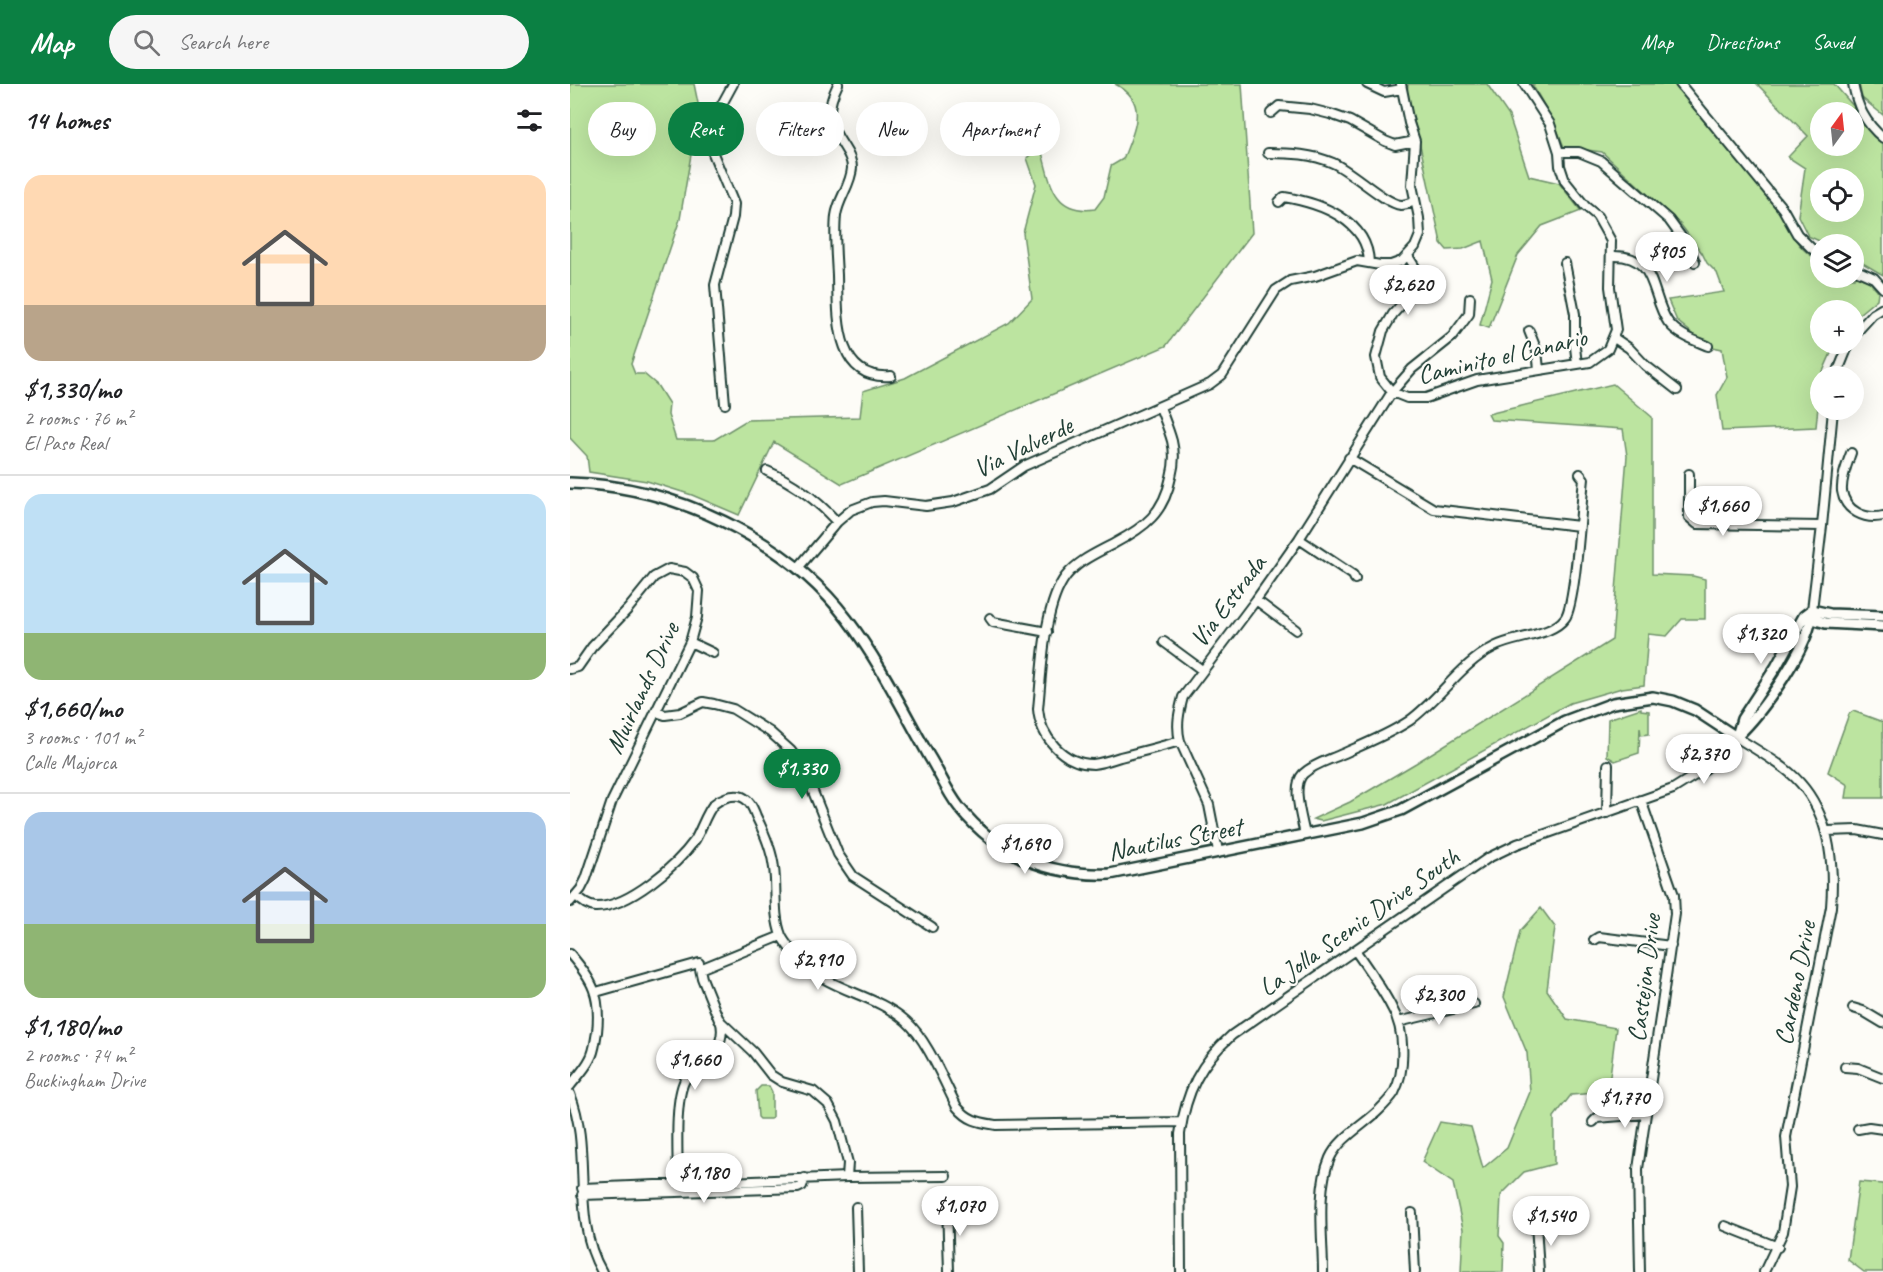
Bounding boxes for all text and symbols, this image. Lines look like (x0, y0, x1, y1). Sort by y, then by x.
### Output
search box (109, 15, 529, 69)
text: Map (30, 25, 73, 60)
icon: search (130, 26, 163, 59)
text: Search here (178, 28, 268, 56)
text: Map (1641, 29, 1673, 55)
text: Directions (1706, 29, 1779, 55)
text: Saved (1812, 29, 1853, 55)
chip: Buy (588, 102, 656, 156)
chip: Rent (668, 102, 744, 156)
chip: Filters (756, 102, 844, 156)
chip: New (856, 102, 928, 156)
chip: Apartment (940, 102, 1060, 156)
north arrow (1810, 102, 1864, 156)
map controls (1810, 102, 1864, 420)
text: 14 homes (24, 104, 109, 137)
icon: filters (513, 104, 546, 137)
button: locate (1810, 168, 1864, 222)
icon: home (231, 214, 339, 322)
pin: $905 (1631, 232, 1703, 283)
button: layers (1810, 234, 1864, 288)
text: $905 (1649, 239, 1685, 264)
pin: $2,620 (1359, 265, 1457, 316)
text: $2,620 (1383, 272, 1433, 297)
button: + (1810, 300, 1864, 354)
street label: Caminito el Canario (1414, 320, 1591, 391)
button: − (1810, 366, 1864, 420)
text: $1,330/mo (24, 373, 121, 406)
text: 2 rooms · 76 m² (24, 406, 132, 431)
street label: Via Valverde (968, 408, 1079, 485)
text: El Paso Real (24, 431, 107, 456)
pin: $1,660 (1674, 486, 1772, 537)
text: $1,660 (1698, 493, 1748, 518)
icon: home (231, 533, 339, 641)
street label: Via Estrada (1183, 547, 1274, 654)
pin: $1,320 (1712, 614, 1810, 665)
street label: Muirlands Drive (597, 616, 687, 759)
text: $1,320 (1737, 621, 1785, 646)
text: $1,660/mo (24, 692, 122, 725)
text: 3 rooms · 101 m² (24, 725, 141, 750)
pin: $2,370 (1655, 734, 1753, 785)
text: $2,370 (1680, 741, 1728, 766)
pin: $1,330 (753, 749, 851, 800)
text: Calle Majorca (24, 750, 116, 775)
text: $1,330 (778, 756, 826, 781)
street label: Nautilus Street (1105, 809, 1248, 868)
pin: $1,690 (976, 824, 1074, 875)
text: $1,690 (1000, 831, 1050, 856)
street label: La Jolla Scenic Drive South (1252, 840, 1467, 1004)
icon: home (231, 851, 339, 959)
street label: Castejon Drive (1620, 911, 1668, 1044)
street label: Cardeno Drive (1767, 917, 1823, 1048)
pin: $2,910 (769, 940, 867, 991)
text: $2,910 (794, 947, 842, 972)
pin: $2,300 (1390, 975, 1488, 1026)
text: $2,300 (1415, 982, 1463, 1007)
text: $1,180/mo (24, 1010, 121, 1043)
pin: $1,660 (646, 1040, 744, 1091)
text: 2 rooms · 74 m² (24, 1043, 132, 1068)
text: $1,660 (670, 1047, 720, 1072)
text: Buckingham Drive (24, 1068, 145, 1093)
pin: $1,770 (1576, 1078, 1674, 1129)
text: $1,770 (1601, 1085, 1649, 1110)
pin: $1,180 (655, 1153, 753, 1204)
text: $1,180 (680, 1160, 728, 1185)
pin: $1,070 (911, 1186, 1009, 1237)
text: $1,070 (936, 1193, 984, 1218)
pin: $1,540 (1502, 1196, 1600, 1247)
text: $1,540 (1527, 1203, 1575, 1228)

